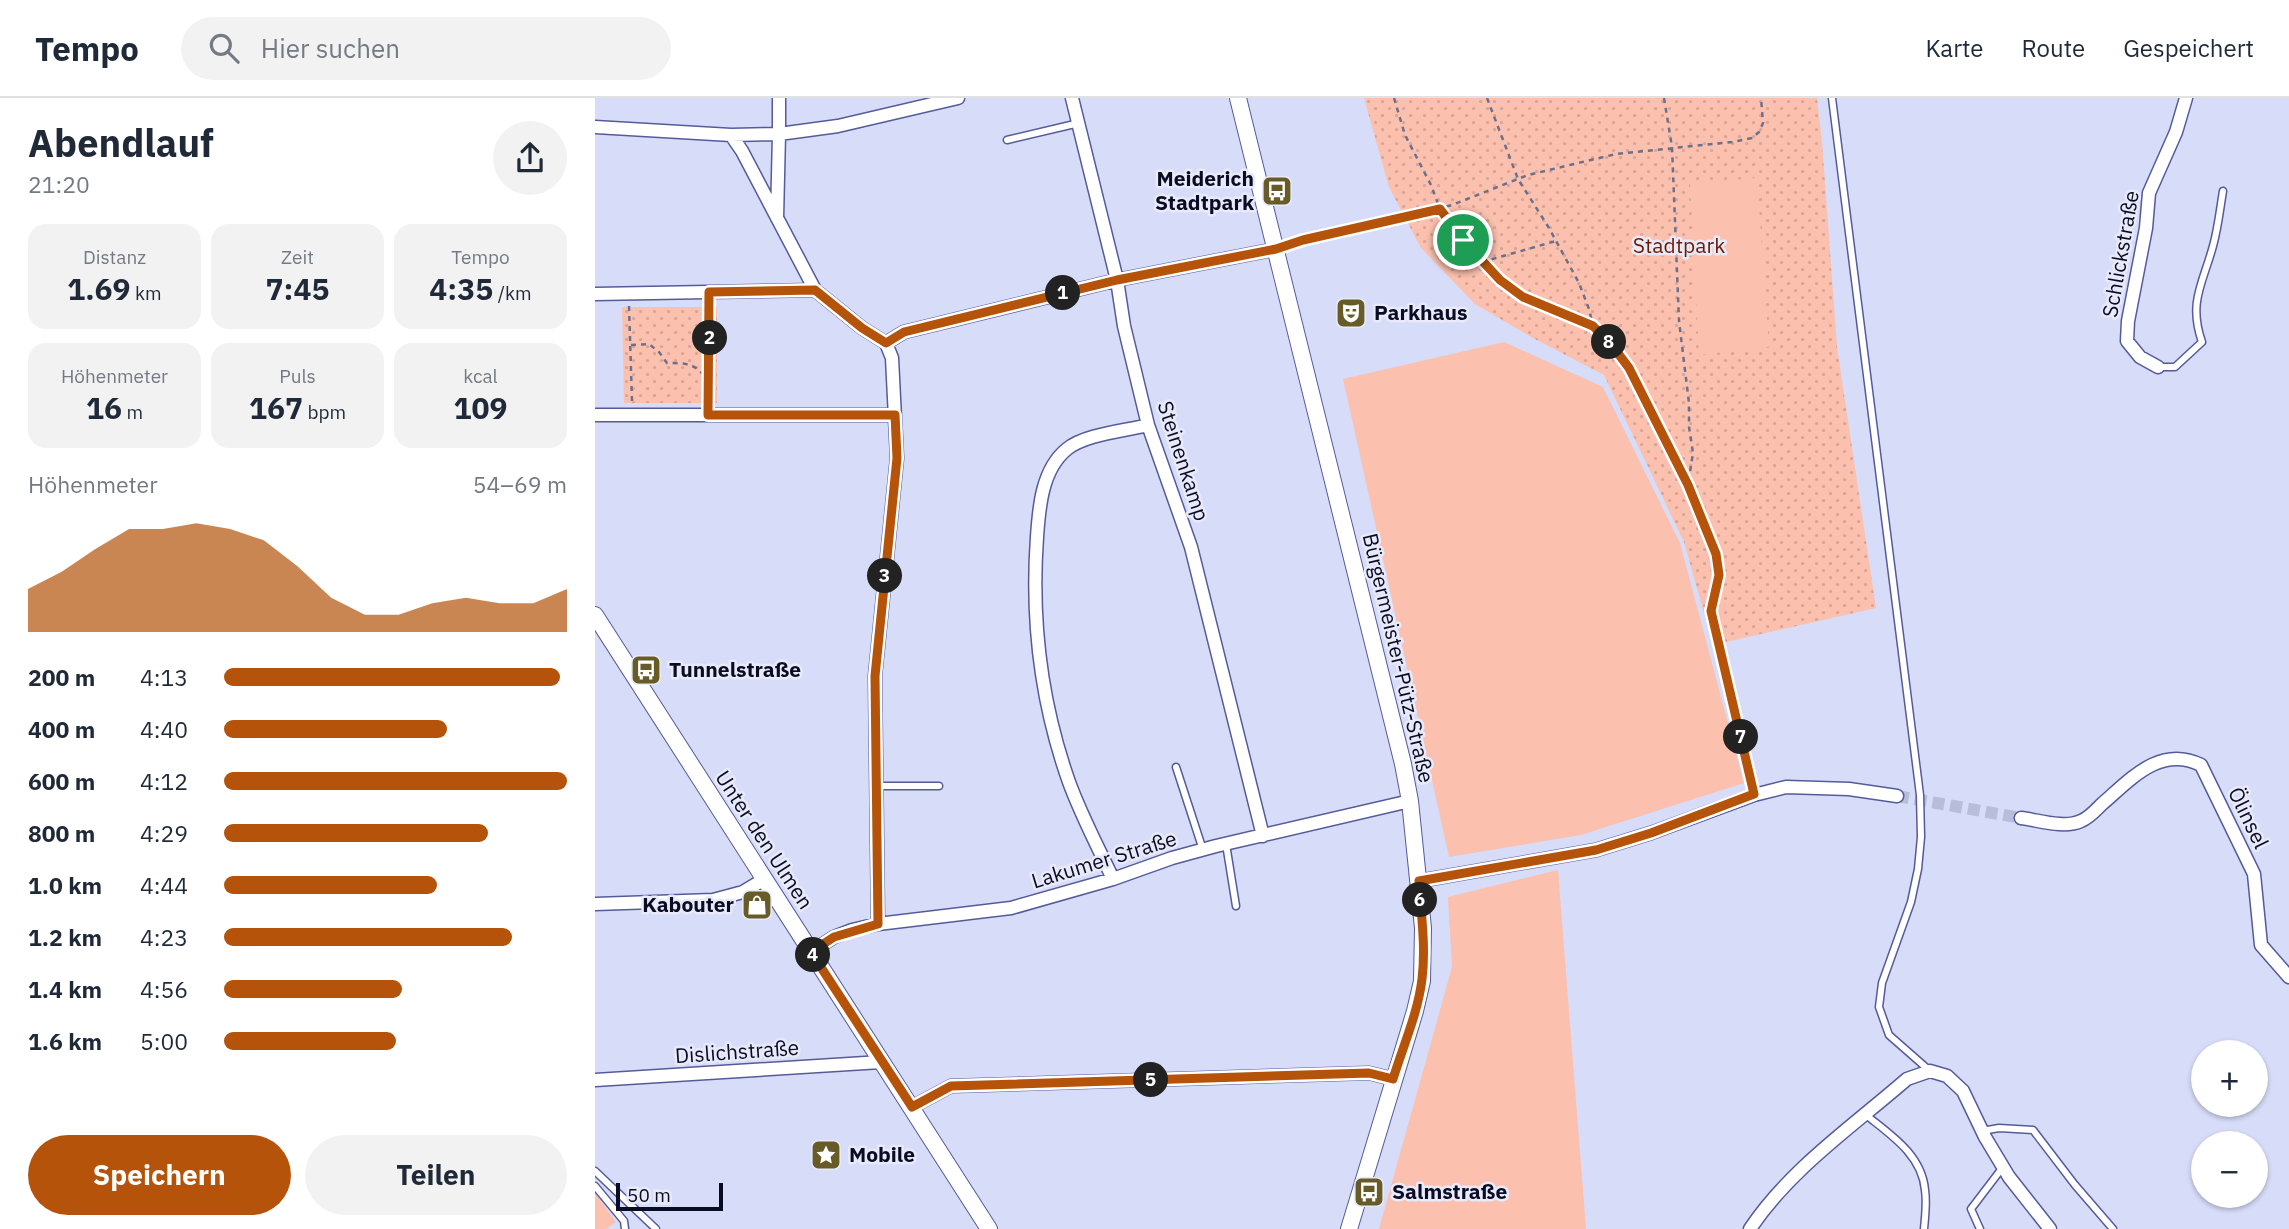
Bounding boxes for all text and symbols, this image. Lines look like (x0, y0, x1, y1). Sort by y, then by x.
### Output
search box (181, 17, 671, 80)
text: Tempo (35, 27, 139, 70)
icon: search (205, 29, 243, 67)
text: Hier suchen (261, 31, 400, 65)
text: Karte (1925, 32, 1984, 64)
text: Route (2022, 32, 2085, 64)
text: Gespeichert (2123, 32, 2254, 64)
text: Abendlauf (28, 118, 214, 167)
button: share (493, 121, 567, 195)
place label: Meiderich Stadtpark (1155, 164, 1255, 216)
text: 21:20 (28, 169, 90, 199)
bus stop icon: Meiderich Stadtpark (1260, 174, 1294, 208)
street label: Schlickstraße (2095, 188, 2145, 319)
pin (1433, 210, 1493, 270)
icon: arrive (1444, 221, 1482, 259)
park label: Stadtpark (1633, 231, 1725, 259)
text: Distanz (83, 245, 146, 269)
text: Zeit (281, 245, 314, 269)
text: Tempo (451, 245, 510, 269)
text: 1.69 (67, 269, 131, 308)
text: 7:45 (266, 269, 329, 308)
text: 4:35 (429, 269, 493, 308)
pin: 1 (1045, 276, 1081, 310)
text: 1 (1057, 280, 1068, 304)
text: km (131, 281, 162, 305)
text: /km (493, 281, 532, 305)
theatre icon: Parkhaus (1334, 296, 1368, 330)
place label: Parkhaus (1374, 298, 1468, 326)
pin: 2 (692, 320, 727, 356)
pin: 8 (1591, 324, 1627, 360)
text: 2 (704, 325, 715, 349)
text: 8 (1603, 329, 1614, 353)
text: Höhenmeter (61, 364, 168, 388)
text: Puls (279, 364, 316, 388)
text: kcal (463, 364, 498, 388)
text: 16 (86, 388, 122, 427)
text: 167 (249, 388, 303, 427)
text: 109 (454, 388, 508, 427)
street label: Steinenkamp (1151, 397, 1216, 524)
text: m (122, 400, 143, 424)
text: bpm (303, 400, 346, 424)
text: Höhenmeter (28, 469, 158, 499)
text: 54–69 m (473, 469, 567, 499)
street label: Bürgermeister-Pütz-Straße (1357, 530, 1441, 785)
pin: 3 (867, 559, 903, 594)
text: 3 (879, 563, 890, 587)
bus stop icon: Tunnelstraße (629, 653, 663, 687)
place label: Tunnelstraße (669, 655, 801, 683)
text: 200 m (28, 662, 95, 692)
text: 4:13 (140, 662, 188, 692)
text: 400 m (28, 714, 95, 744)
text: 4:40 (140, 714, 188, 744)
pin: 7 (1723, 720, 1759, 754)
text: 7 (1735, 724, 1746, 748)
street label: Unter den Ulmen (710, 765, 820, 914)
text: 600 m (28, 766, 95, 796)
text: 4:12 (140, 766, 188, 796)
street label: Ölinsel (2222, 782, 2276, 853)
text: 800 m (28, 818, 95, 848)
text: 4:29 (140, 818, 188, 848)
street label: Lakumer Straße (1028, 824, 1180, 894)
text: 1.0 km (28, 870, 102, 900)
text: 4:44 (140, 870, 188, 900)
pin: 6 (1403, 882, 1437, 918)
text: 6 (1414, 887, 1425, 911)
shop icon: Kabouter (740, 888, 774, 922)
place label: Kabouter (642, 890, 735, 918)
text: 1.2 km (28, 922, 102, 952)
text: 4:23 (140, 922, 188, 952)
pin: 4 (795, 938, 830, 972)
text: 4 (807, 942, 818, 966)
text: 1.4 km (28, 974, 102, 1004)
text: 4:56 (140, 974, 188, 1004)
text: 1.6 km (28, 1026, 102, 1056)
text: 5:00 (140, 1026, 188, 1056)
street label: Dislichstraße (674, 1033, 800, 1069)
map controls (2191, 1040, 2268, 1208)
button: + (2191, 1040, 2268, 1117)
pin: 5 (1133, 1062, 1169, 1098)
text: 5 (1145, 1067, 1156, 1091)
button: − (2191, 1131, 2268, 1208)
button: Speichern (28, 1135, 291, 1215)
button: Teilen (305, 1135, 567, 1215)
place icon: Mobile (809, 1138, 843, 1172)
place label: Mobile (849, 1140, 915, 1168)
bus stop icon: Salmstraße (1352, 1175, 1386, 1209)
place label: Salmstraße (1392, 1177, 1507, 1205)
scale bar (616, 1180, 723, 1212)
text: 50 m (627, 1183, 671, 1207)

